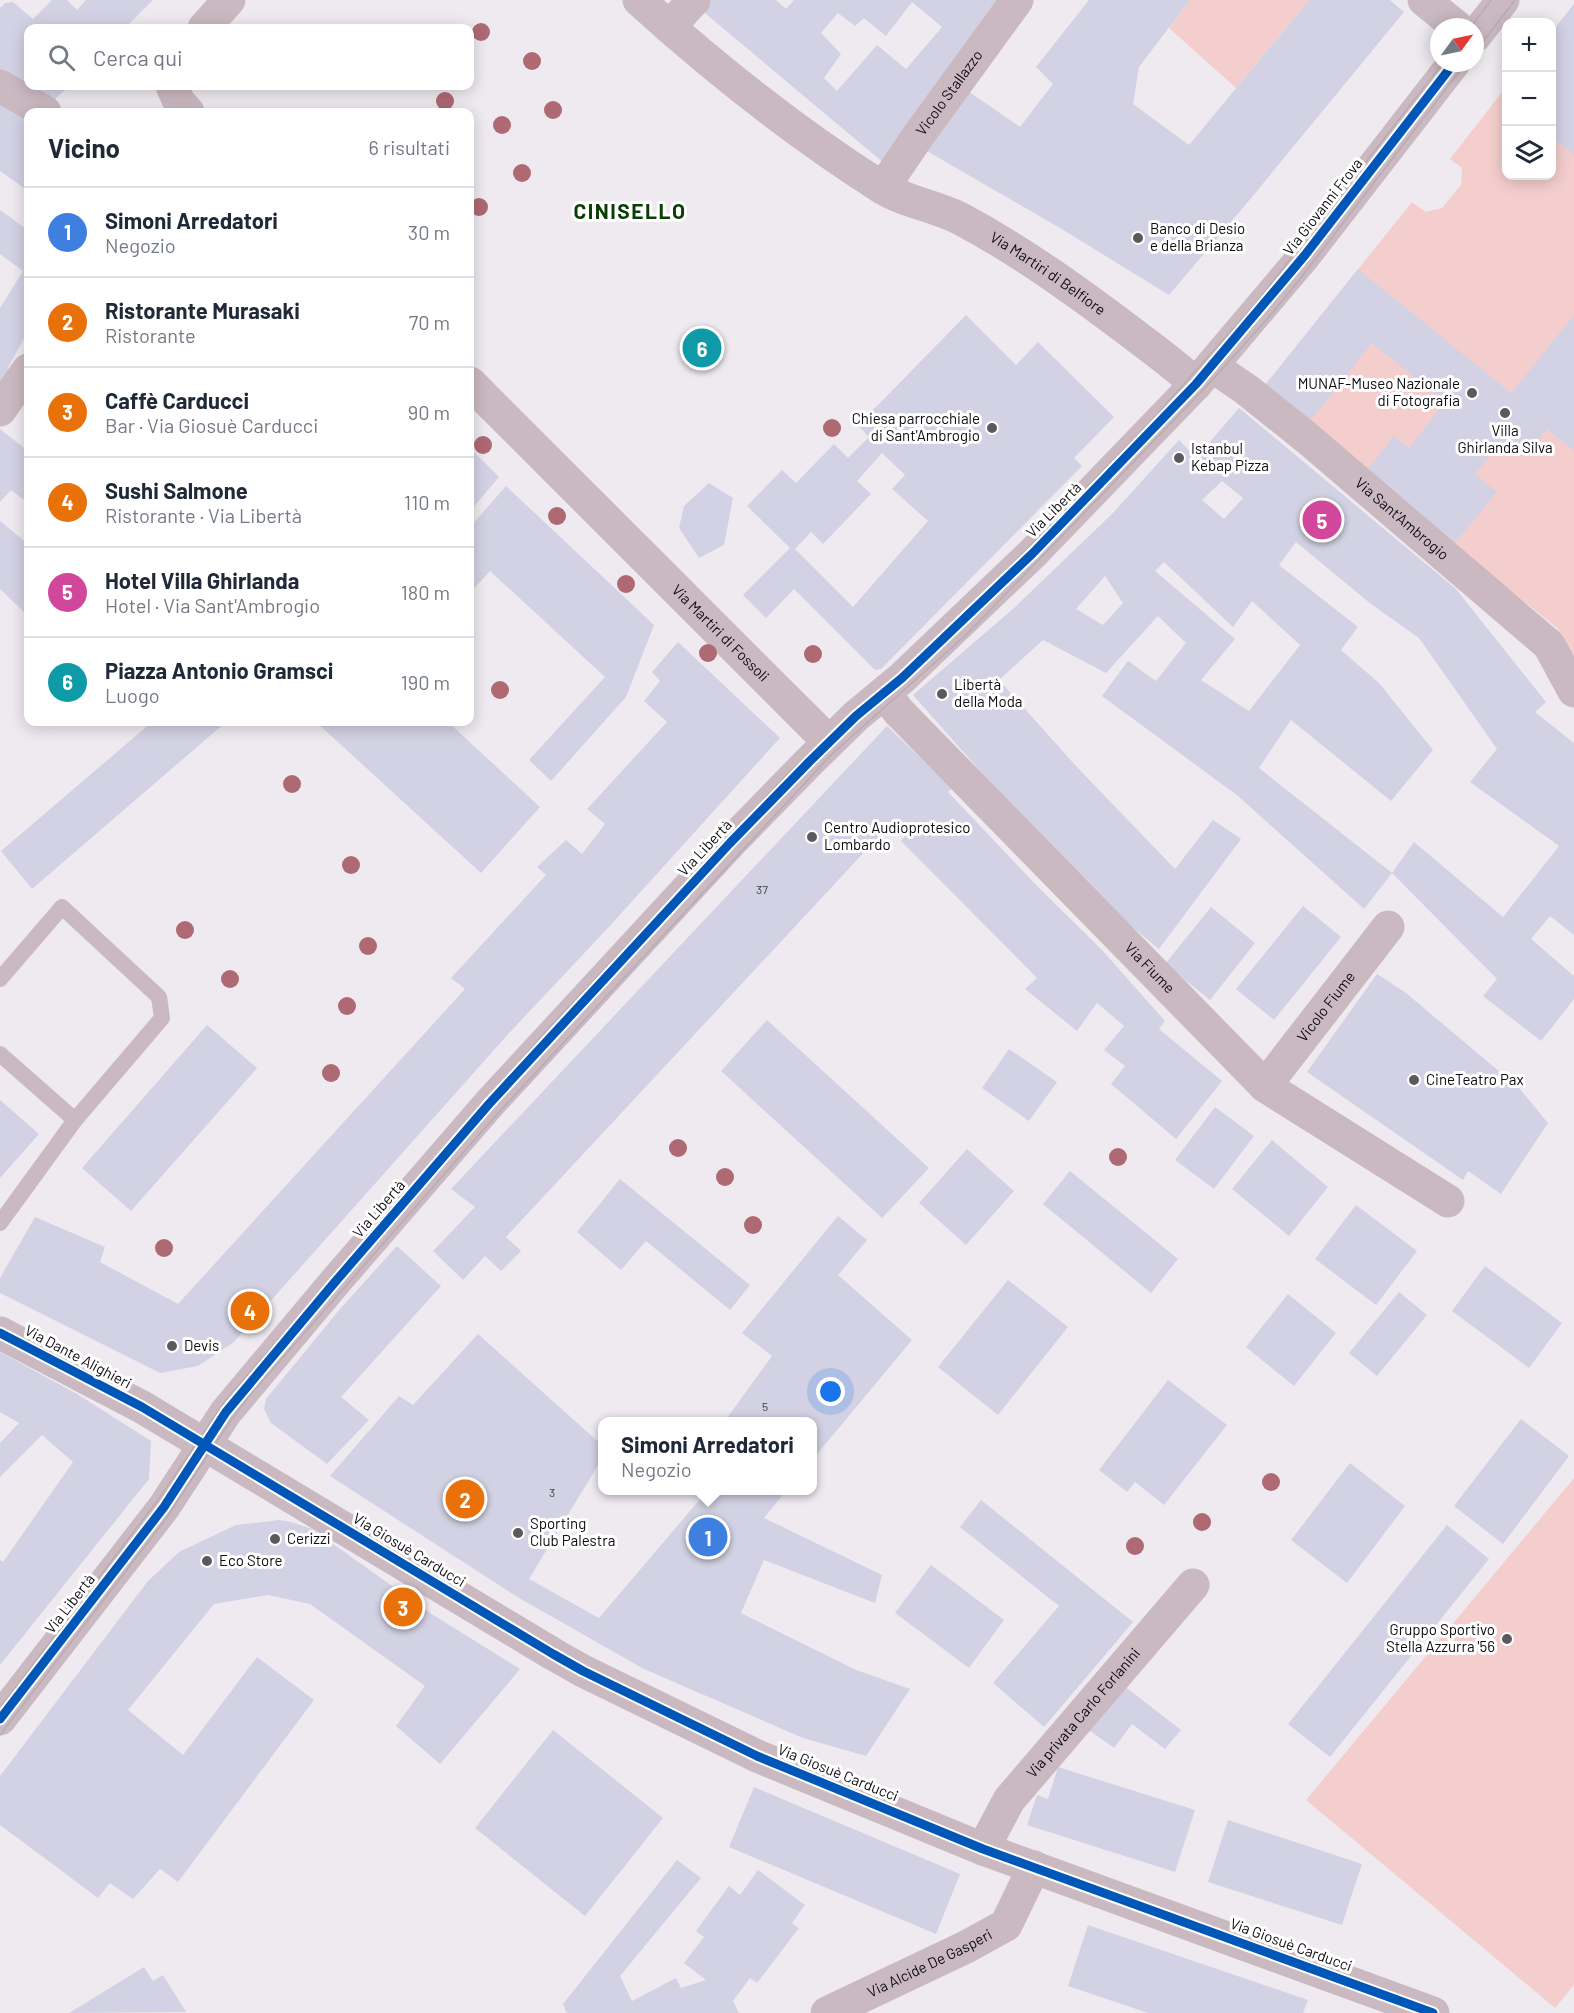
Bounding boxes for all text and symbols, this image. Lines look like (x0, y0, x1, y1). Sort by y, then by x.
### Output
north arrow (1430, 18, 1484, 72)
map controls (1502, 18, 1556, 180)
button: + (1502, 18, 1556, 72)
search box (24, 24, 474, 90)
icon: search (45, 41, 78, 74)
text: Cerca qui (93, 44, 183, 70)
street label: Vicolo Stallazzo (911, 46, 986, 139)
button: − (1502, 72, 1556, 126)
button: layers (1502, 126, 1556, 180)
text: Vicino (48, 132, 120, 163)
text: 6 risultati (369, 135, 450, 159)
street label: Via Giovanni Frova (1279, 154, 1366, 258)
district label: CINISELLO (574, 198, 686, 223)
text: Simoni Arredatori (105, 207, 278, 233)
place label: Banco di Desio e della Brianza (1150, 219, 1245, 254)
text: 1 (64, 220, 71, 244)
text: 30 m (408, 220, 450, 244)
street label: Via Martiri di Belfiore (987, 227, 1110, 318)
marker: Banco di Desio e della Brianza (1131, 231, 1145, 245)
text: Negozio (105, 233, 176, 257)
text: Ristorante Murasaki (105, 297, 300, 323)
text: 2 (62, 310, 73, 334)
text: 70 m (409, 310, 450, 334)
text: Ristorante (105, 323, 196, 347)
pin: 6 (682, 326, 722, 370)
place label: MUNAF-Museo Nazionale di Fotografia (1298, 374, 1460, 409)
marker: MUNAF-Museo Nazionale di Fotografia (1465, 386, 1479, 400)
text: Caffè Carducci (105, 387, 249, 413)
text: 3 (62, 400, 73, 424)
text: 90 m (408, 400, 450, 424)
marker: Villa Ghirlanda Silva (1498, 406, 1512, 420)
place label: Chiesa parrocchiale di Sant'Ambrogio (852, 409, 980, 444)
text: Bar · Via Giosuè Carducci (105, 413, 318, 437)
marker: Chiesa parrocchiale di Sant'Ambrogio (985, 421, 999, 435)
place label: Villa Ghirlanda Silva (1457, 421, 1553, 456)
place label: Istanbul Kebap Pizza (1191, 439, 1269, 474)
marker: Istanbul Kebap Pizza (1172, 451, 1186, 465)
street label: Via Sant'Ambrogio (1352, 473, 1453, 563)
text: Sushi Salmone (105, 477, 248, 503)
street label: Via Libertà (1022, 478, 1085, 541)
text: 4 (61, 490, 74, 514)
text: 110 m (404, 490, 450, 514)
pin: 5 (1302, 498, 1342, 542)
text: Ristorante · Via Libertà (105, 503, 302, 527)
text: Hotel Villa Ghirlanda (105, 567, 299, 593)
text: 5 (62, 580, 73, 604)
text: 180 m (401, 580, 450, 604)
street label: Via Martiri di Fossoli (669, 580, 773, 685)
text: Hotel · Via Sant'Ambrogio (105, 593, 320, 617)
text: Piazza Antonio Gramsci (105, 657, 333, 683)
text: 6 (62, 670, 73, 694)
text: 190 m (401, 670, 450, 694)
place label: Libertà della Moda (954, 675, 1023, 710)
text: Luogo (105, 683, 160, 707)
marker: Libertà della Moda (935, 687, 949, 701)
street label: Via Libertà (674, 815, 735, 879)
place label: Centro Audioprotesico Lombardo (824, 818, 970, 853)
marker: Centro Audioprotesico Lombardo (805, 830, 819, 844)
house number: 37 (756, 882, 768, 896)
street label: Via Fiume (1121, 938, 1179, 997)
street label: Vicolo Fiume (1293, 968, 1358, 1045)
place label: CineTeatro Pax (1426, 1070, 1524, 1088)
marker: CineTeatro Pax (1407, 1073, 1421, 1087)
street label: Via Libertà (348, 1176, 408, 1241)
pin: 4 (230, 1288, 270, 1334)
street label: Via Dante Alighieri (22, 1320, 135, 1392)
place label: Devis (184, 1336, 219, 1354)
marker: Devis (165, 1339, 179, 1353)
your location (816, 1377, 845, 1406)
house number: 5 (762, 1399, 768, 1413)
popup (598, 1417, 817, 1495)
text: Simoni Arredatori (621, 1431, 794, 1457)
text: Negozio (621, 1457, 692, 1481)
pin: 2 (446, 1476, 484, 1522)
house number: 3 (549, 1485, 555, 1499)
street label: Via Giosuè Carducci (350, 1508, 469, 1590)
place label: Sporting Club Palestra (530, 1514, 615, 1549)
pin: 1 (688, 1514, 728, 1560)
marker: Sporting Club Palestra (511, 1526, 525, 1540)
place label: Cerizzi (287, 1529, 331, 1547)
marker: Cerizzi (268, 1532, 282, 1546)
place label: Eco Store (219, 1551, 283, 1569)
marker: Eco Store (200, 1554, 214, 1568)
street label: Via Libertà (40, 1570, 98, 1637)
pin: 3 (384, 1584, 422, 1630)
place label: Gruppo Sportivo Stella Azzurra '56 (1386, 1620, 1495, 1655)
marker: Gruppo Sportivo Stella Azzurra '56 (1500, 1632, 1514, 1646)
street label: Via privata Carlo Forlanini (1022, 1644, 1143, 1781)
street label: Via Giosuè Carducci (775, 1740, 901, 1804)
street label: Via Giosuè Carducci (1228, 1914, 1355, 1974)
street label: Via Alcide De Gasperi (864, 1925, 995, 2001)

